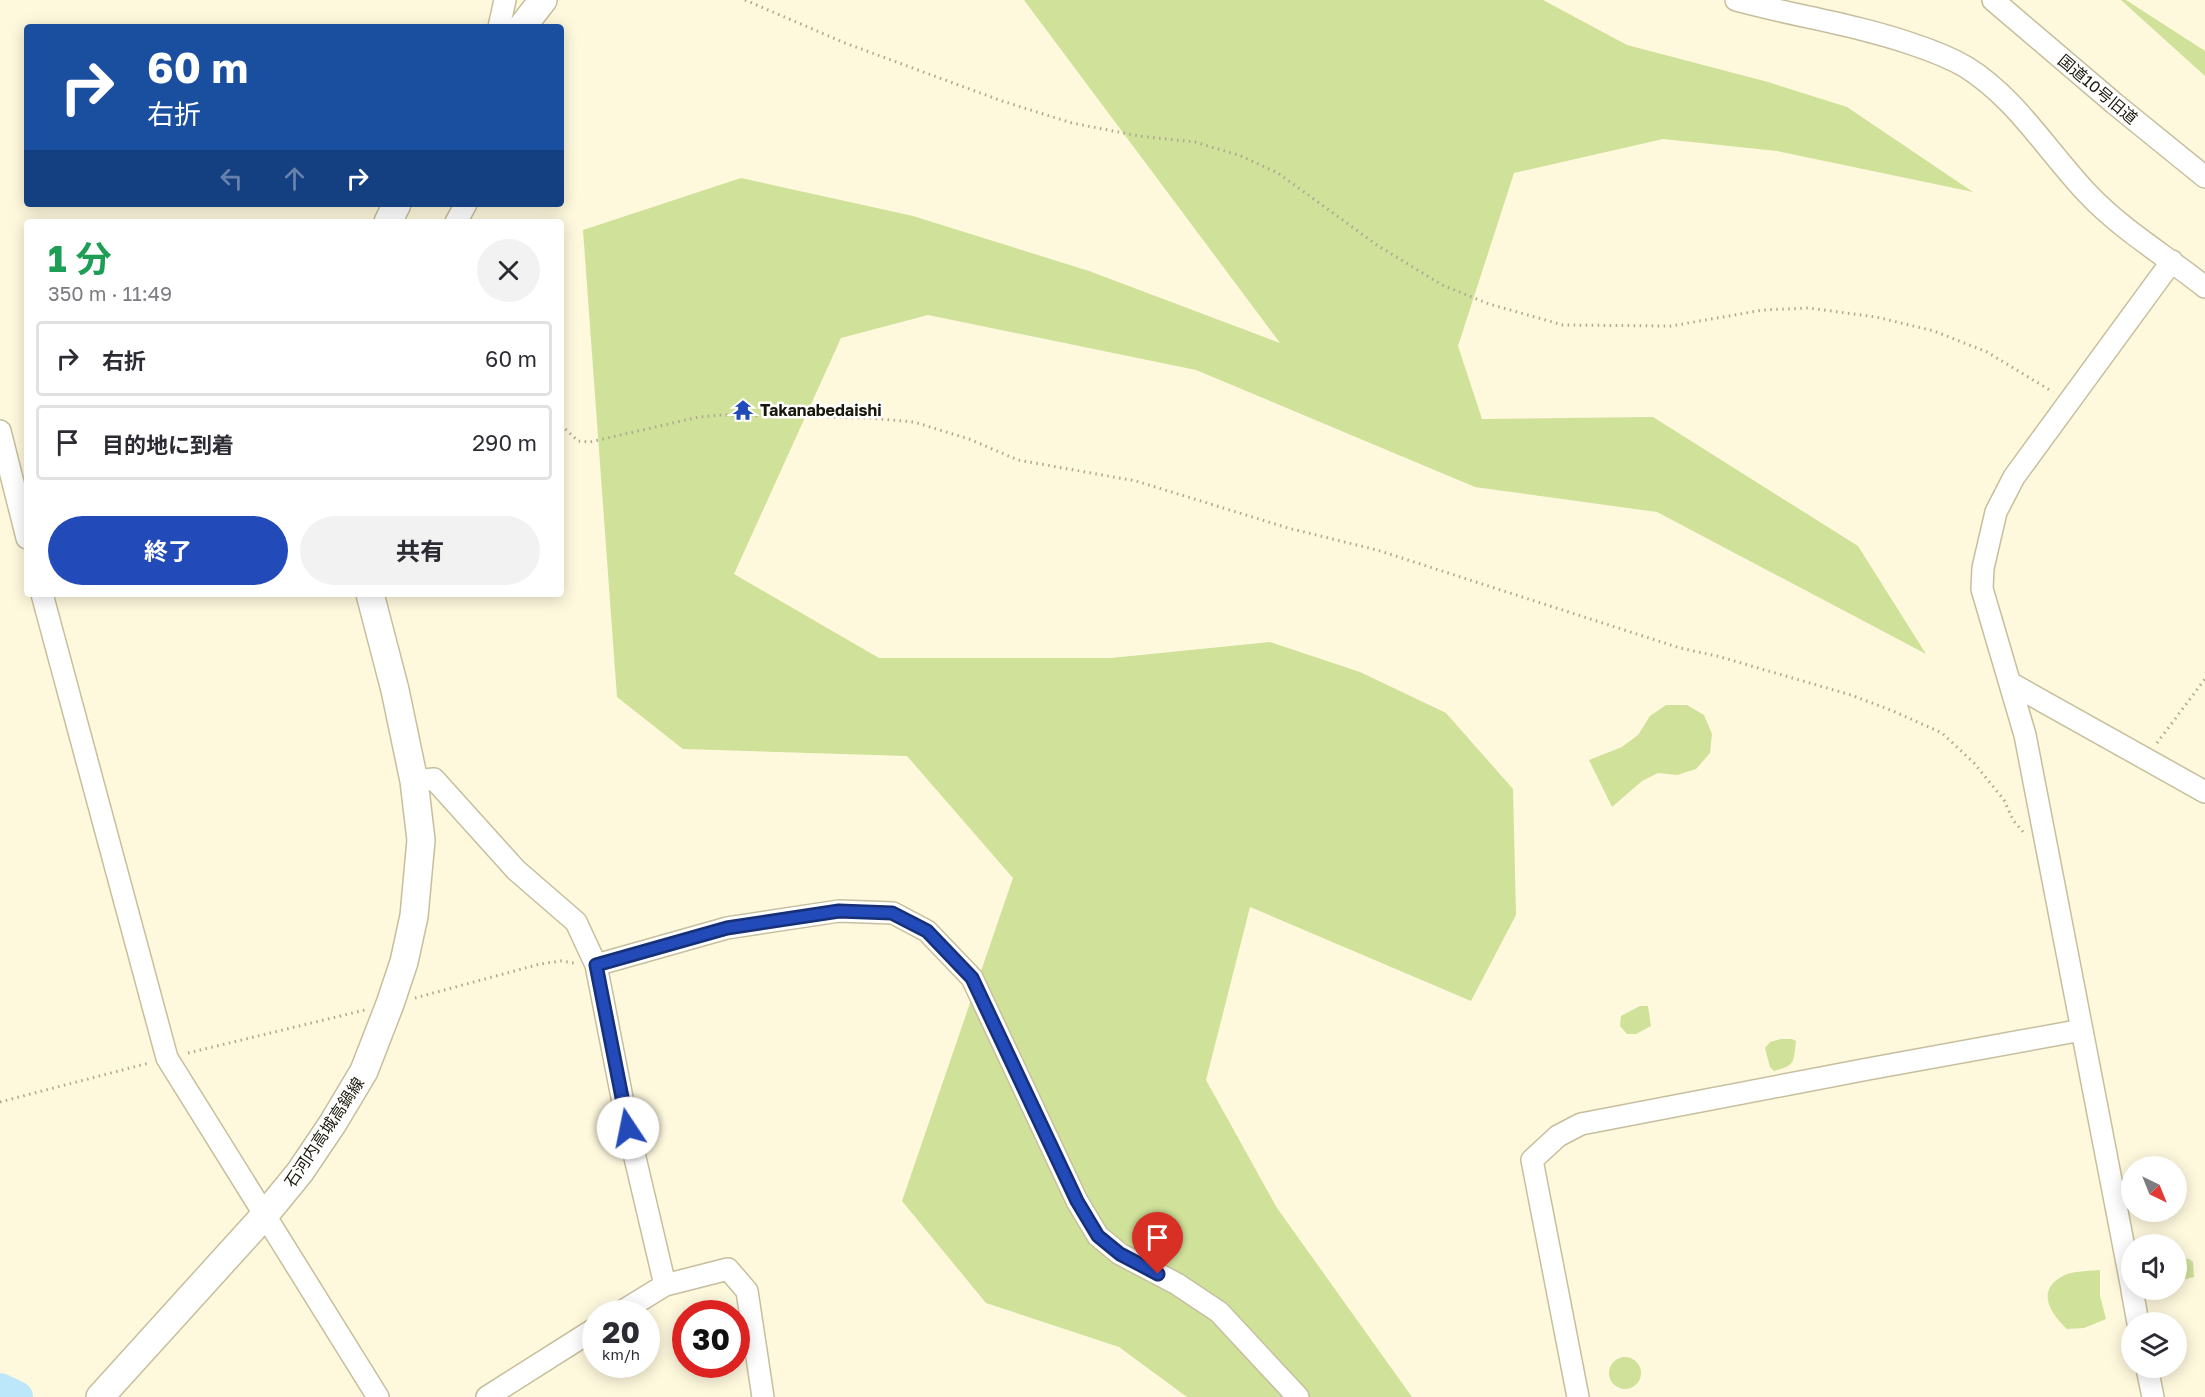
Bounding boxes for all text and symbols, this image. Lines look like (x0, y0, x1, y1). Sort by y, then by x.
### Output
text: 60 m (147, 42, 248, 92)
icon: right (48, 48, 126, 126)
street label: 国道10号旧道 (2054, 50, 2142, 128)
text: 右折 (147, 98, 201, 130)
icon: left (215, 162, 248, 195)
icon: ahead (278, 162, 311, 195)
icon: right (341, 162, 374, 195)
text: 1 分 (48, 237, 112, 280)
button: close (477, 239, 540, 302)
text: 350 m · 11:49 (48, 281, 172, 305)
icon: right (51, 342, 84, 375)
text: 60 m (485, 345, 537, 372)
text: 右折 (102, 347, 146, 374)
temple icon: Takanabedaishi (731, 398, 755, 422)
place label: Takanabedaishi (760, 400, 882, 420)
icon: arrive (51, 426, 84, 459)
text: 290 m (472, 429, 537, 456)
text: 目的地に到着 (102, 431, 234, 458)
button: 終了 (48, 516, 288, 585)
button: 共有 (300, 516, 540, 585)
street label: 石河内高城高鍋線 (280, 1073, 368, 1191)
position arrow (596, 1096, 660, 1160)
north arrow (2121, 1156, 2187, 1222)
map controls (2121, 1156, 2187, 1378)
pin (1132, 1212, 1183, 1274)
icon: arrive (1141, 1221, 1174, 1254)
button: sound (2121, 1234, 2187, 1300)
speed limit sign: 30 (672, 1300, 750, 1378)
button: layers (2121, 1312, 2187, 1378)
text: 20 (602, 1314, 640, 1350)
text: km/h (602, 1345, 640, 1363)

